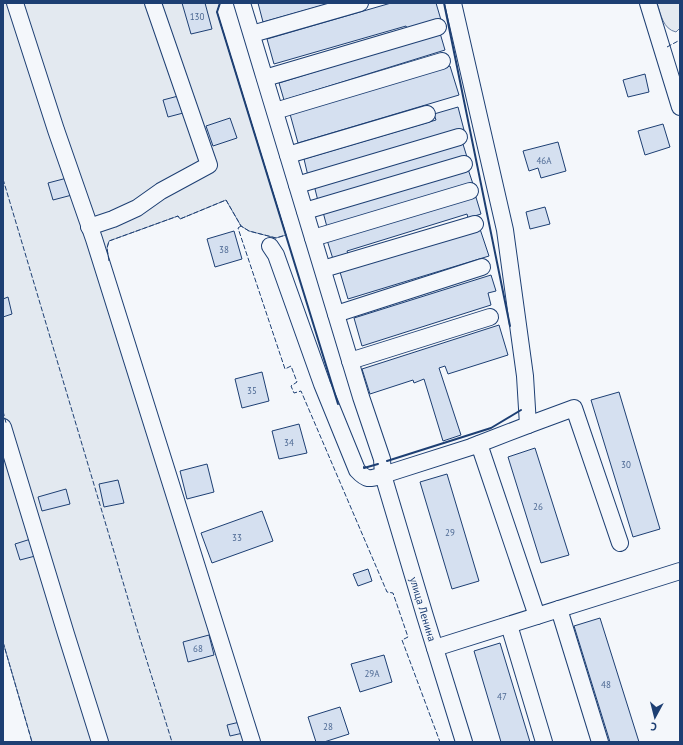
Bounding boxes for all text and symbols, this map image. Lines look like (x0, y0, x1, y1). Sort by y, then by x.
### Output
house number: 130 (190, 11, 204, 22)
house number: 46А (536, 155, 552, 166)
house number: 38 (219, 244, 229, 255)
house number: 35 (247, 385, 257, 396)
house number: 34 (284, 437, 294, 448)
house number: 30 (621, 459, 631, 470)
house number: 26 (533, 501, 543, 512)
house number: 29 (445, 527, 455, 538)
house number: 33 (232, 532, 242, 543)
street label: улица Ленина (407, 575, 439, 643)
house number: 68 (193, 643, 203, 654)
house number: 29А (364, 668, 380, 679)
house number: 48 (601, 679, 611, 690)
house number: 47 (497, 691, 507, 702)
north arrow (635, 697, 675, 737)
text: С (650, 720, 658, 734)
house number: 28 (323, 721, 333, 732)

